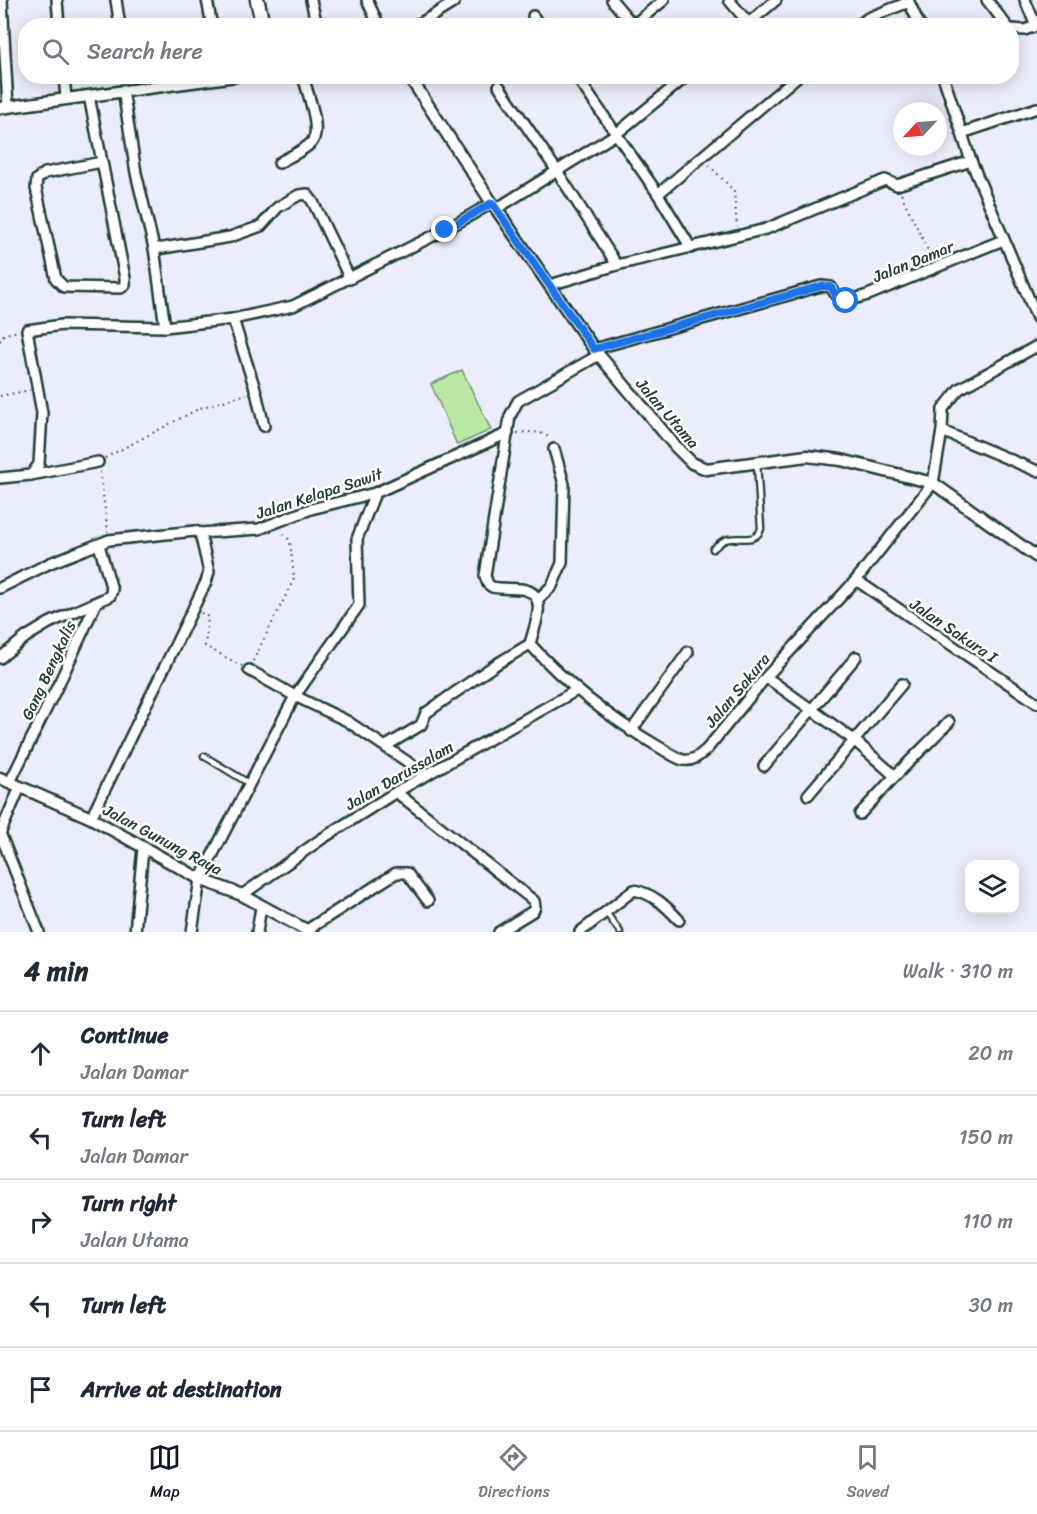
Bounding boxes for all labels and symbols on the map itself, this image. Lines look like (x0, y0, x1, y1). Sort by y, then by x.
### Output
north arrow (893, 102, 947, 156)
route end (431, 216, 457, 242)
street label: Jalan Damar (867, 231, 960, 291)
route start (832, 287, 858, 313)
street label: Jalan Utama (628, 370, 707, 455)
street label: Jalan Kelapa Sawit (251, 459, 387, 528)
street label: Jalan Sakura I (903, 590, 1005, 672)
street label: Gang Bengkalis (13, 615, 84, 725)
street label: Jalan Sakura (696, 646, 778, 735)
street label: Jalan Darussalam (339, 733, 459, 819)
street label: Jalan Gunung Raya (97, 795, 228, 883)

